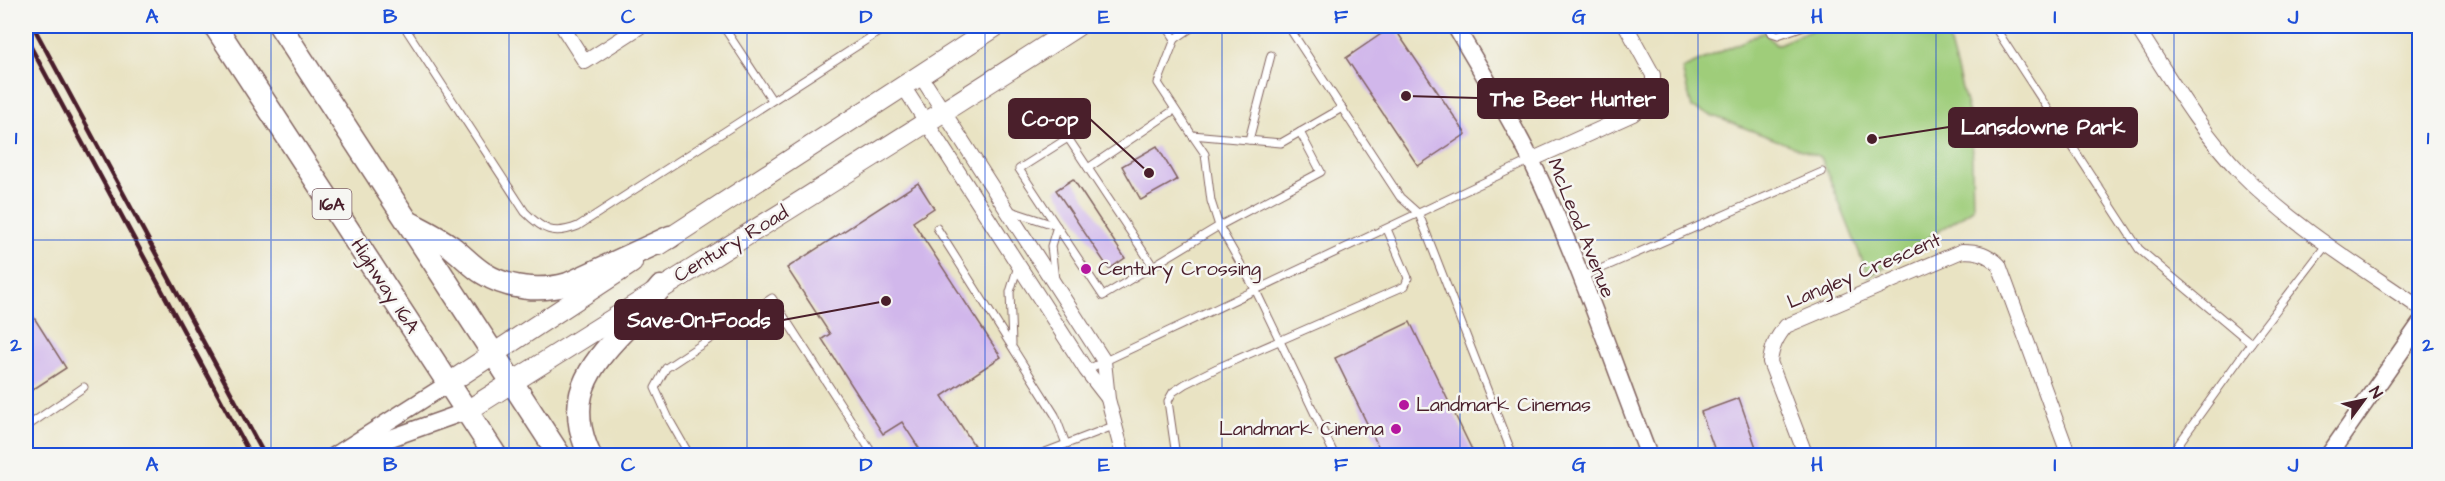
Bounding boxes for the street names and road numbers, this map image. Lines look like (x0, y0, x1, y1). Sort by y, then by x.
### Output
street label: McLeod Avenue (1540, 154, 1622, 302)
road number: 16A (312, 189, 352, 219)
street label: Century Road (668, 199, 794, 290)
street label: Langley Crescent (1783, 226, 1946, 317)
street label: Highway 16A (343, 233, 426, 340)

